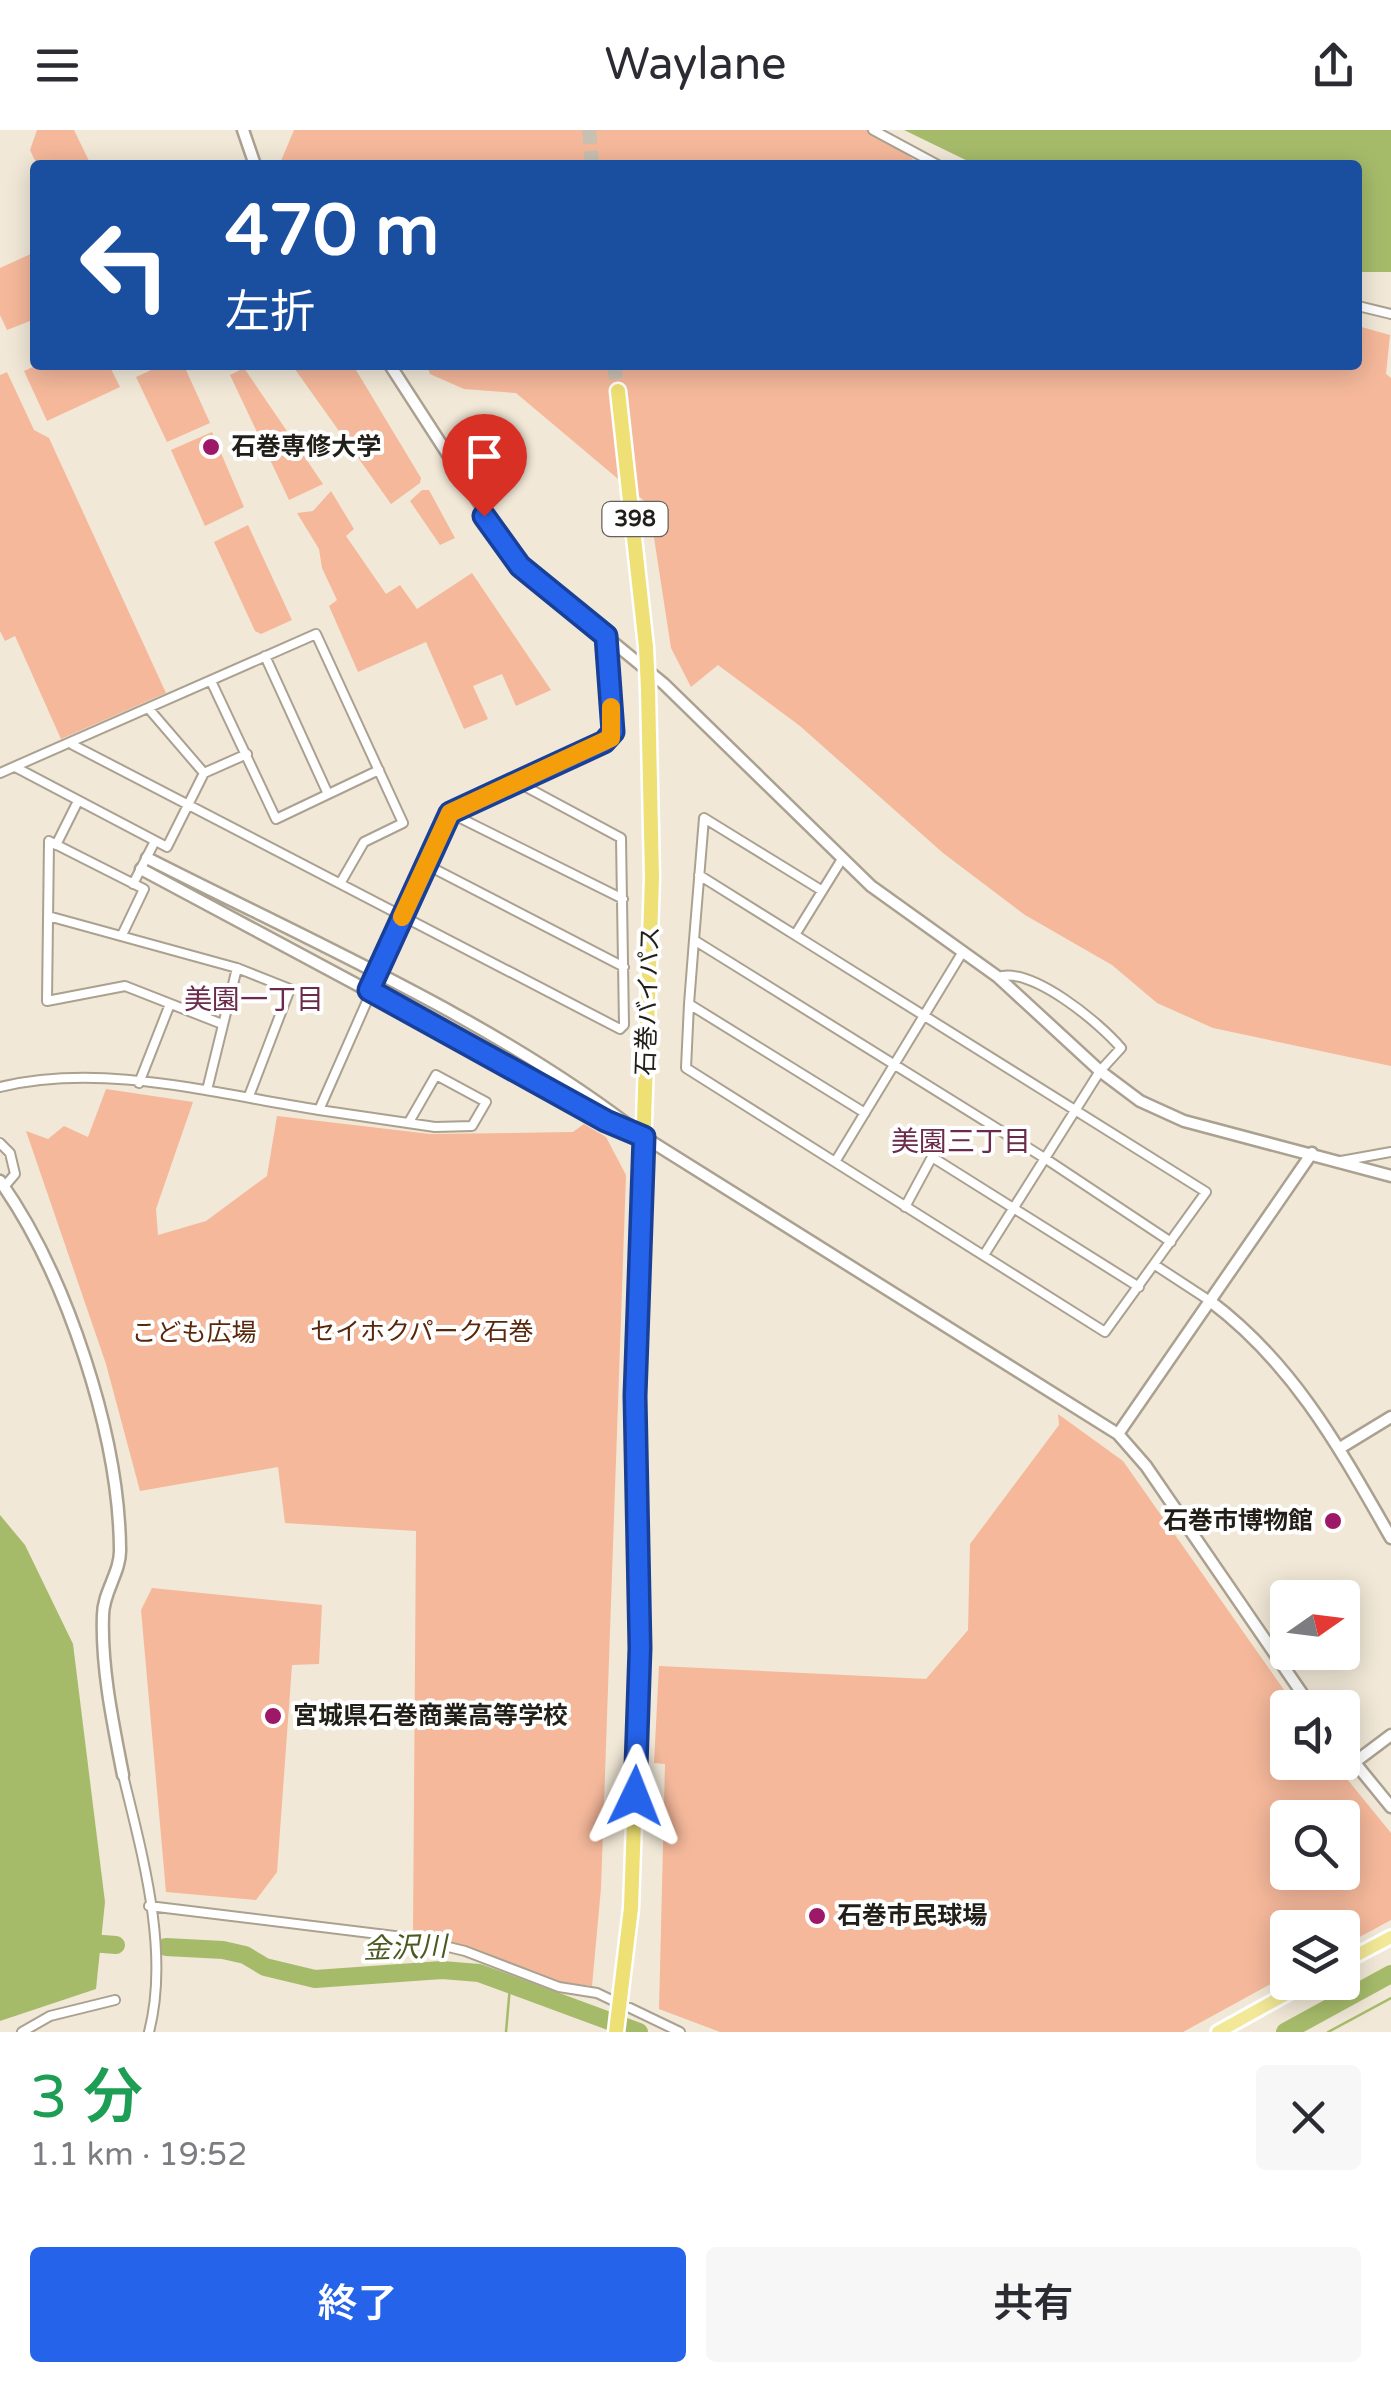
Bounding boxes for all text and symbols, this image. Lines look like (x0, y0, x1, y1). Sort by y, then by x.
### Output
icon: menu (30, 38, 85, 93)
text: Waylane (604, 38, 787, 92)
icon: share (1306, 38, 1361, 93)
text: 470 m (225, 190, 439, 274)
icon: left (60, 200, 190, 330)
text: 左折 (225, 286, 315, 340)
pin (442, 414, 527, 517)
icon: arrive (457, 429, 512, 484)
place label: 石巻専修大学 (231, 432, 381, 462)
marker: 石巻専修大学 (200, 436, 222, 458)
road number: 398 (602, 502, 668, 536)
street label: 石巻バイパス (630, 926, 666, 1076)
district label: 美園一丁目 (184, 983, 324, 1017)
district label: 美園三丁目 (891, 1125, 1031, 1159)
park label: セイホクパーク石巻 (310, 1317, 534, 1347)
park label: こども広場 (131, 1318, 257, 1348)
place label: 石巻市博物館 (1163, 1506, 1313, 1536)
marker: 石巻市博物館 (1322, 1510, 1344, 1532)
north arrow (1270, 1580, 1360, 1670)
map controls (1270, 1580, 1360, 2000)
button: sound (1270, 1690, 1360, 1780)
place label: 宮城県石巻商業高等学校 (293, 1701, 568, 1731)
marker: 宮城県石巻商業高等学校 (262, 1705, 284, 1727)
position arrow (583, 1744, 687, 1848)
button: search (1270, 1800, 1360, 1890)
place label: 石巻市民球場 (837, 1901, 987, 1931)
marker: 石巻市民球場 (806, 1905, 828, 1927)
button: layers (1270, 1910, 1360, 2000)
water label: 金沢川 (362, 1929, 451, 1966)
text: 3 分 (30, 2062, 143, 2134)
button: close (1256, 2065, 1361, 2170)
text: 1.1 km · 19:52 (30, 2136, 247, 2174)
button: 終了 (30, 2247, 686, 2362)
button: 共有 (706, 2247, 1361, 2362)

